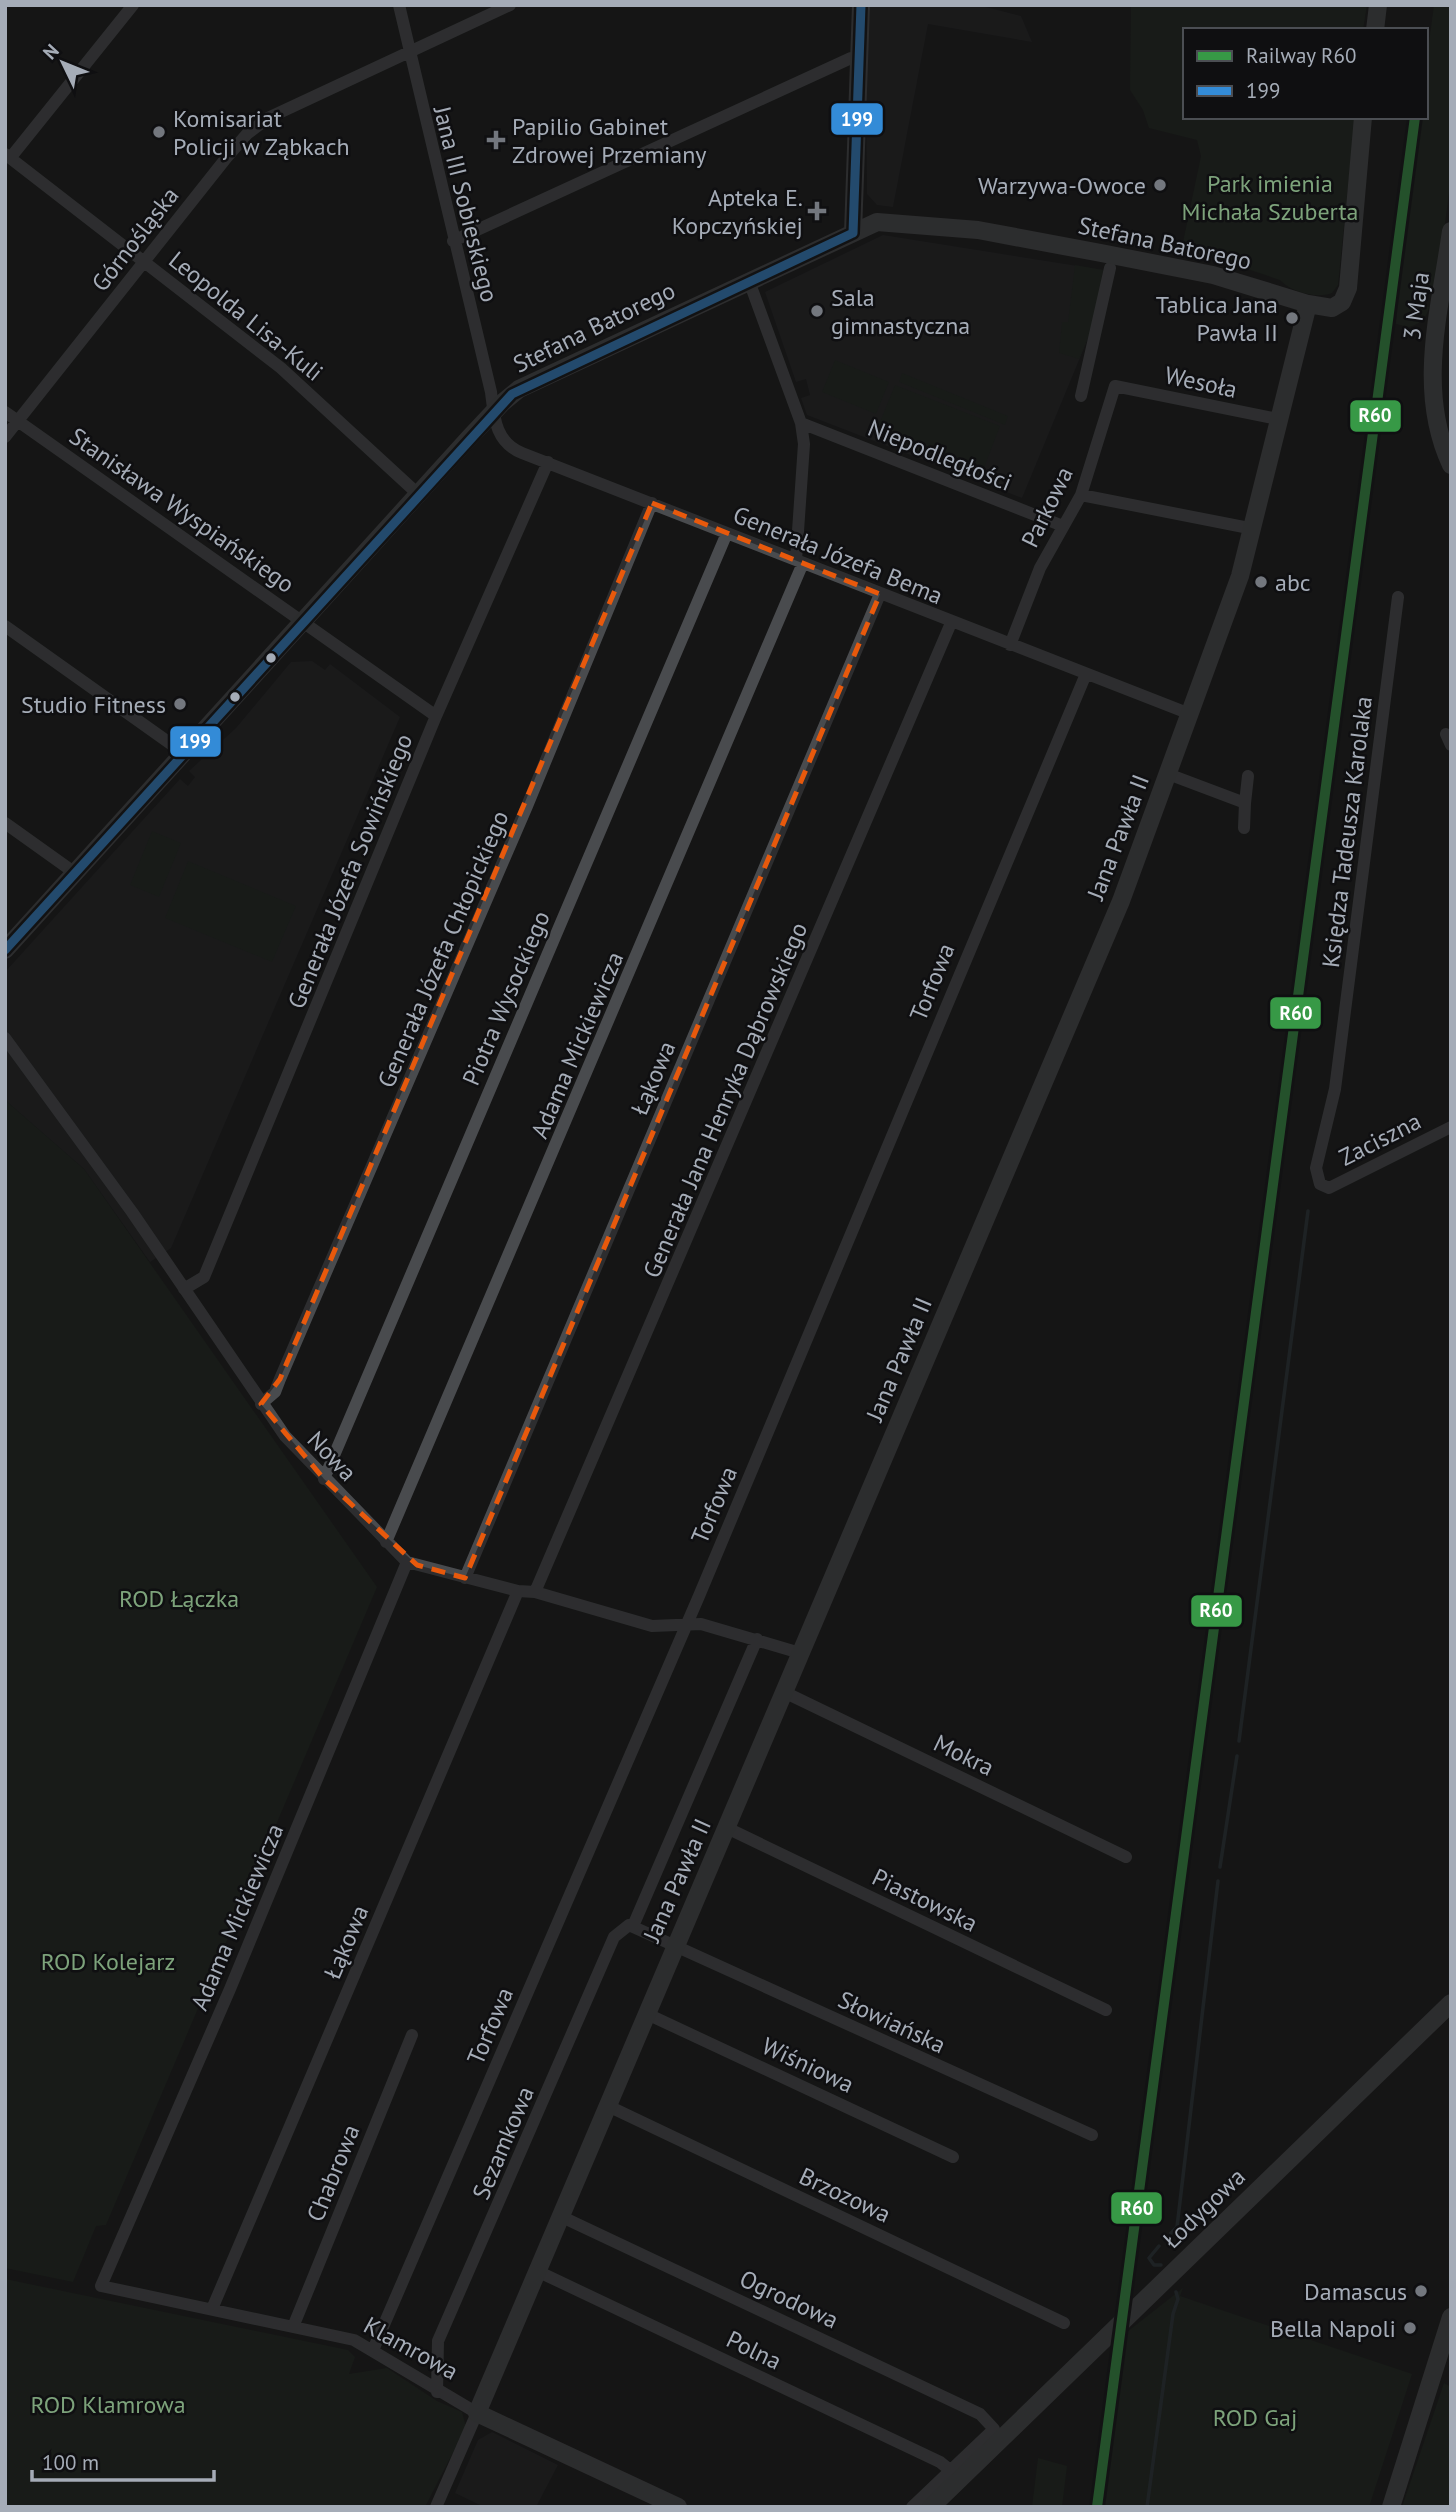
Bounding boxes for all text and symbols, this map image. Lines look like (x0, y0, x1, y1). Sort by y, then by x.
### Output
north arrow (28, 28, 98, 98)
legend (1183, 28, 1428, 119)
text: N (38, 39, 64, 64)
text: Railway R60 (1246, 42, 1356, 69)
text: 199 (1246, 77, 1280, 104)
street label: Jana III Sobieskiego (426, 102, 505, 305)
line badge: 199 (830, 102, 884, 136)
place label: Komisariat Policji w Ząbkach (173, 103, 350, 162)
text: 199 (841, 107, 873, 131)
place label: Papilio Gabinet Zdrowej Przemiany (512, 111, 707, 170)
marker: Komisariat Policji w Ząbkach (151, 124, 167, 140)
marker: Papilio Gabinet Zdrowej Przemiany (486, 130, 506, 150)
park label: Park imienia Michała Szuberta (1181, 168, 1359, 227)
place label: Warzywa-Owoce (978, 170, 1146, 201)
marker: Warzywa-Owoce (1152, 177, 1168, 193)
street label: Górnośląska (85, 181, 185, 297)
place label: Apteka E. Kopczyńskiej (672, 182, 803, 241)
marker: Apteka E. Kopczyńskiej (809, 203, 825, 219)
street label: Stefana Batorego (1076, 210, 1254, 276)
street label: Leopolda Lisa-Kuli (163, 244, 329, 388)
street label: 3 Maja (1396, 270, 1436, 342)
street label: Stefana Batorego (508, 274, 680, 380)
place label: Sala gimnastyczna (831, 282, 970, 341)
place label: Tablica Jana Pawła II (1156, 289, 1278, 348)
marker: Sala gimnastyczna (809, 303, 825, 319)
marker: Tablica Jana Pawła II (1284, 310, 1300, 326)
street label: Wesoła (1162, 359, 1240, 405)
line badge: R60 (1349, 399, 1402, 433)
text: R60 (1359, 403, 1392, 427)
street label: Niepodległości (863, 412, 1017, 498)
street label: Stanisława Wyspiańskiego (63, 421, 301, 599)
street label: Parkowa (1014, 462, 1080, 552)
street label: Generała Józefa Bema (729, 499, 947, 611)
place label: abc (1275, 567, 1311, 598)
marker: abc (1253, 574, 1269, 590)
unlabelled marker (264, 651, 278, 665)
place label: Studio Fitness (21, 689, 166, 720)
unlabelled marker (228, 690, 242, 704)
street label: Księdza Tadeusza Karolaka (1315, 695, 1379, 969)
marker: Studio Fitness (172, 696, 188, 712)
line badge: 199 (169, 725, 222, 758)
text: 199 (179, 729, 211, 753)
street label: Generała Józefa Sowińskiego (281, 729, 419, 1013)
street label: Jana Pawła II (1080, 770, 1156, 905)
street label: Generała Józefa Chłopickiego (370, 806, 516, 1092)
street label: Piotra Wysockiego (455, 906, 557, 1090)
street label: Generała Jana Henryka Dąbrowskiego (636, 918, 814, 1282)
street label: Torfowa (902, 939, 962, 1025)
street label: Adama Mickiewicza (524, 947, 630, 1143)
line badge: R60 (1269, 996, 1322, 1030)
text: R60 (1280, 1001, 1313, 1025)
street label: Łąkowa (624, 1036, 682, 1120)
street label: Zaciszna (1334, 1105, 1426, 1173)
street label: Jana Pawła II (859, 1292, 939, 1427)
street label: Nowa (301, 1424, 363, 1488)
street label: Torfowa (684, 1462, 744, 1548)
park label: ROD Łączka (119, 1583, 239, 1614)
line badge: R60 (1190, 1594, 1243, 1628)
text: R60 (1200, 1598, 1233, 1622)
street label: Mokra (929, 1727, 999, 1783)
street label: Jana Pawła II (636, 1814, 718, 1947)
street label: Adama Mickiewicza (184, 1819, 290, 2015)
street label: Piastowska (867, 1861, 983, 1939)
street label: Łąkowa (317, 1900, 375, 1984)
park label: ROD Kolejarz (41, 1946, 175, 1977)
street label: Torfowa (460, 1983, 520, 2069)
street label: Słowiańska (833, 1984, 951, 2060)
street label: Wiśniowa (757, 2030, 859, 2100)
street label: Sezamkowa (465, 2082, 541, 2204)
street label: Chabrowa (300, 2120, 366, 2226)
street label: Brzozowa (794, 2160, 896, 2230)
street label: Łodygowa (1156, 2161, 1252, 2255)
line badge: R60 (1110, 2191, 1163, 2225)
text: R60 (1121, 2196, 1154, 2220)
street label: Ogrodowa (735, 2263, 843, 2335)
place label: Damascus (1304, 2276, 1407, 2307)
marker: Damascus (1413, 2283, 1429, 2299)
street label: Klamrowa (358, 2309, 464, 2387)
place label: Bella Napoli (1270, 2313, 1396, 2344)
marker: Bella Napoli (1402, 2320, 1418, 2336)
street label: Polna (721, 2323, 787, 2377)
park label: ROD Klamrowa (30, 2389, 186, 2420)
park label: ROD Gaj (1213, 2402, 1297, 2433)
scale bar (32, 2438, 214, 2482)
text: 100 m (42, 2449, 99, 2476)

